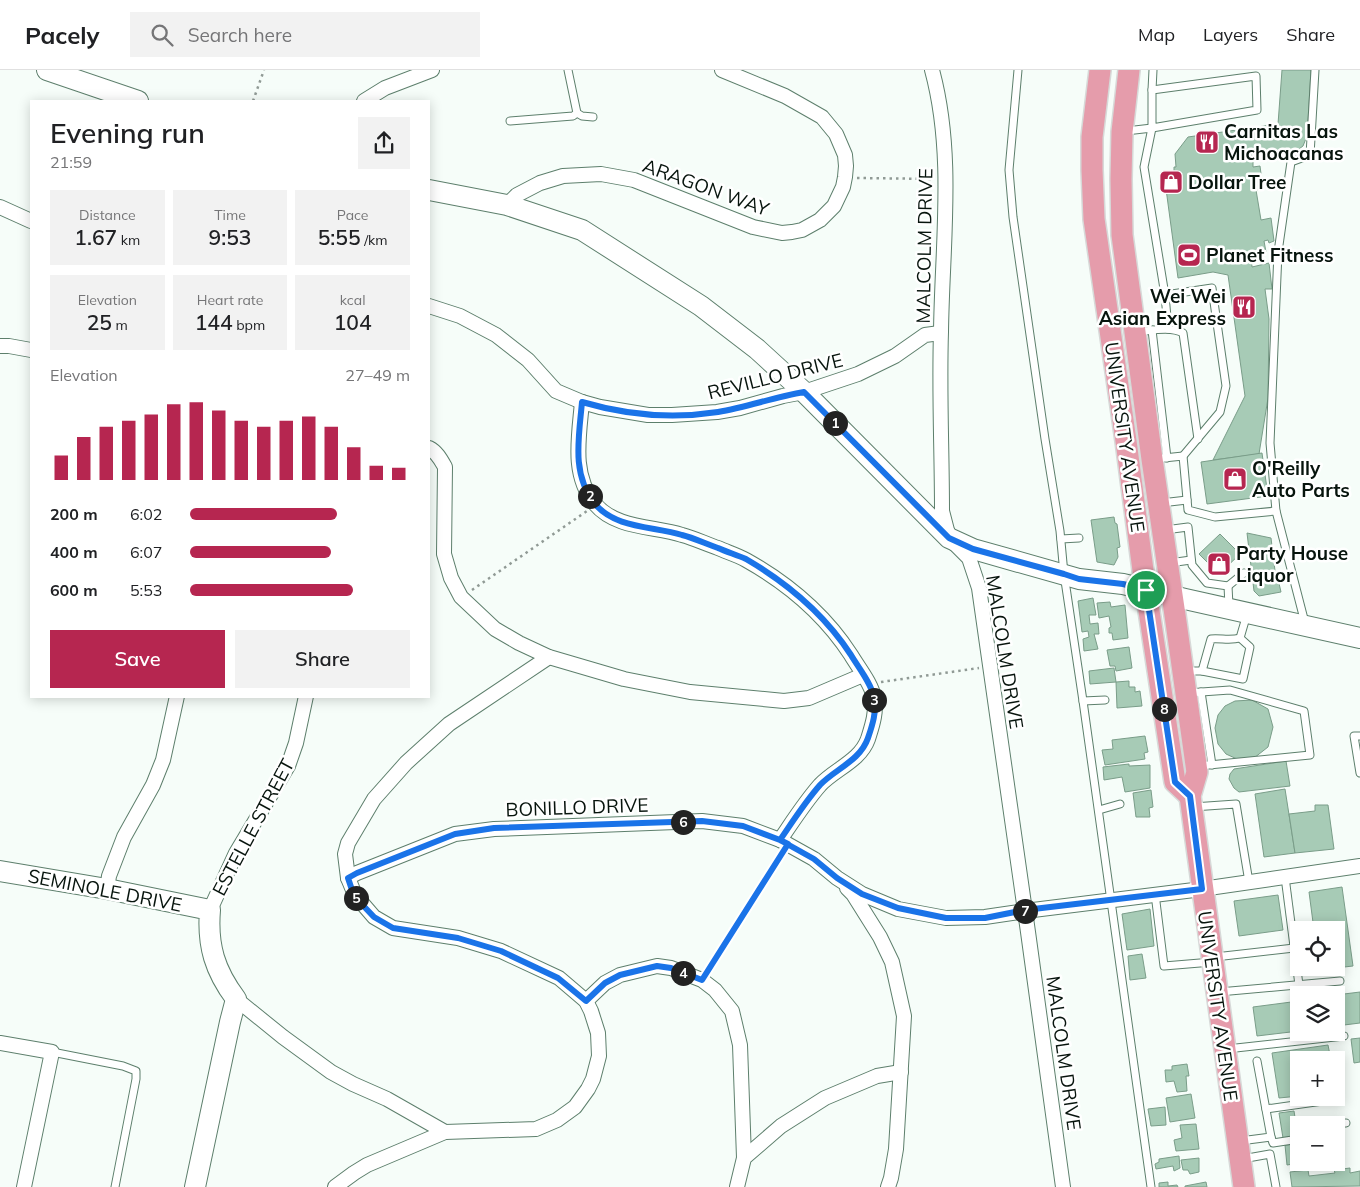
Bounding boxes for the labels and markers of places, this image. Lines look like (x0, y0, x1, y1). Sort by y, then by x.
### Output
place label: Carnitas Las Michoacanas (1224, 119, 1344, 165)
restaurant icon: Carnitas Las Michoacanas (1194, 129, 1220, 155)
shop icon: Dollar Tree (1158, 169, 1184, 195)
place label: Dollar Tree (1188, 170, 1287, 194)
sports icon: Planet Fitness (1176, 242, 1202, 268)
place label: Planet Fitness (1206, 243, 1334, 267)
place label: Wei Wei Asian Express (1099, 284, 1226, 330)
restaurant icon: Wei Wei Asian Express (1231, 294, 1257, 320)
pin: 1 (822, 410, 848, 436)
place label: O'Reilly Auto Parts (1252, 456, 1350, 502)
shop icon: O'Reilly Auto Parts (1222, 466, 1248, 492)
pin: 2 (578, 484, 602, 508)
place label: Party House Liquor (1236, 541, 1348, 587)
shop icon: Party House Liquor (1206, 551, 1232, 577)
pin (1125, 569, 1167, 611)
pin: 3 (862, 688, 886, 712)
pin: 8 (1152, 696, 1176, 722)
pin: 6 (670, 810, 696, 834)
pin: 5 (344, 886, 368, 910)
pin: 7 (1012, 898, 1038, 924)
pin: 4 (670, 960, 696, 986)

